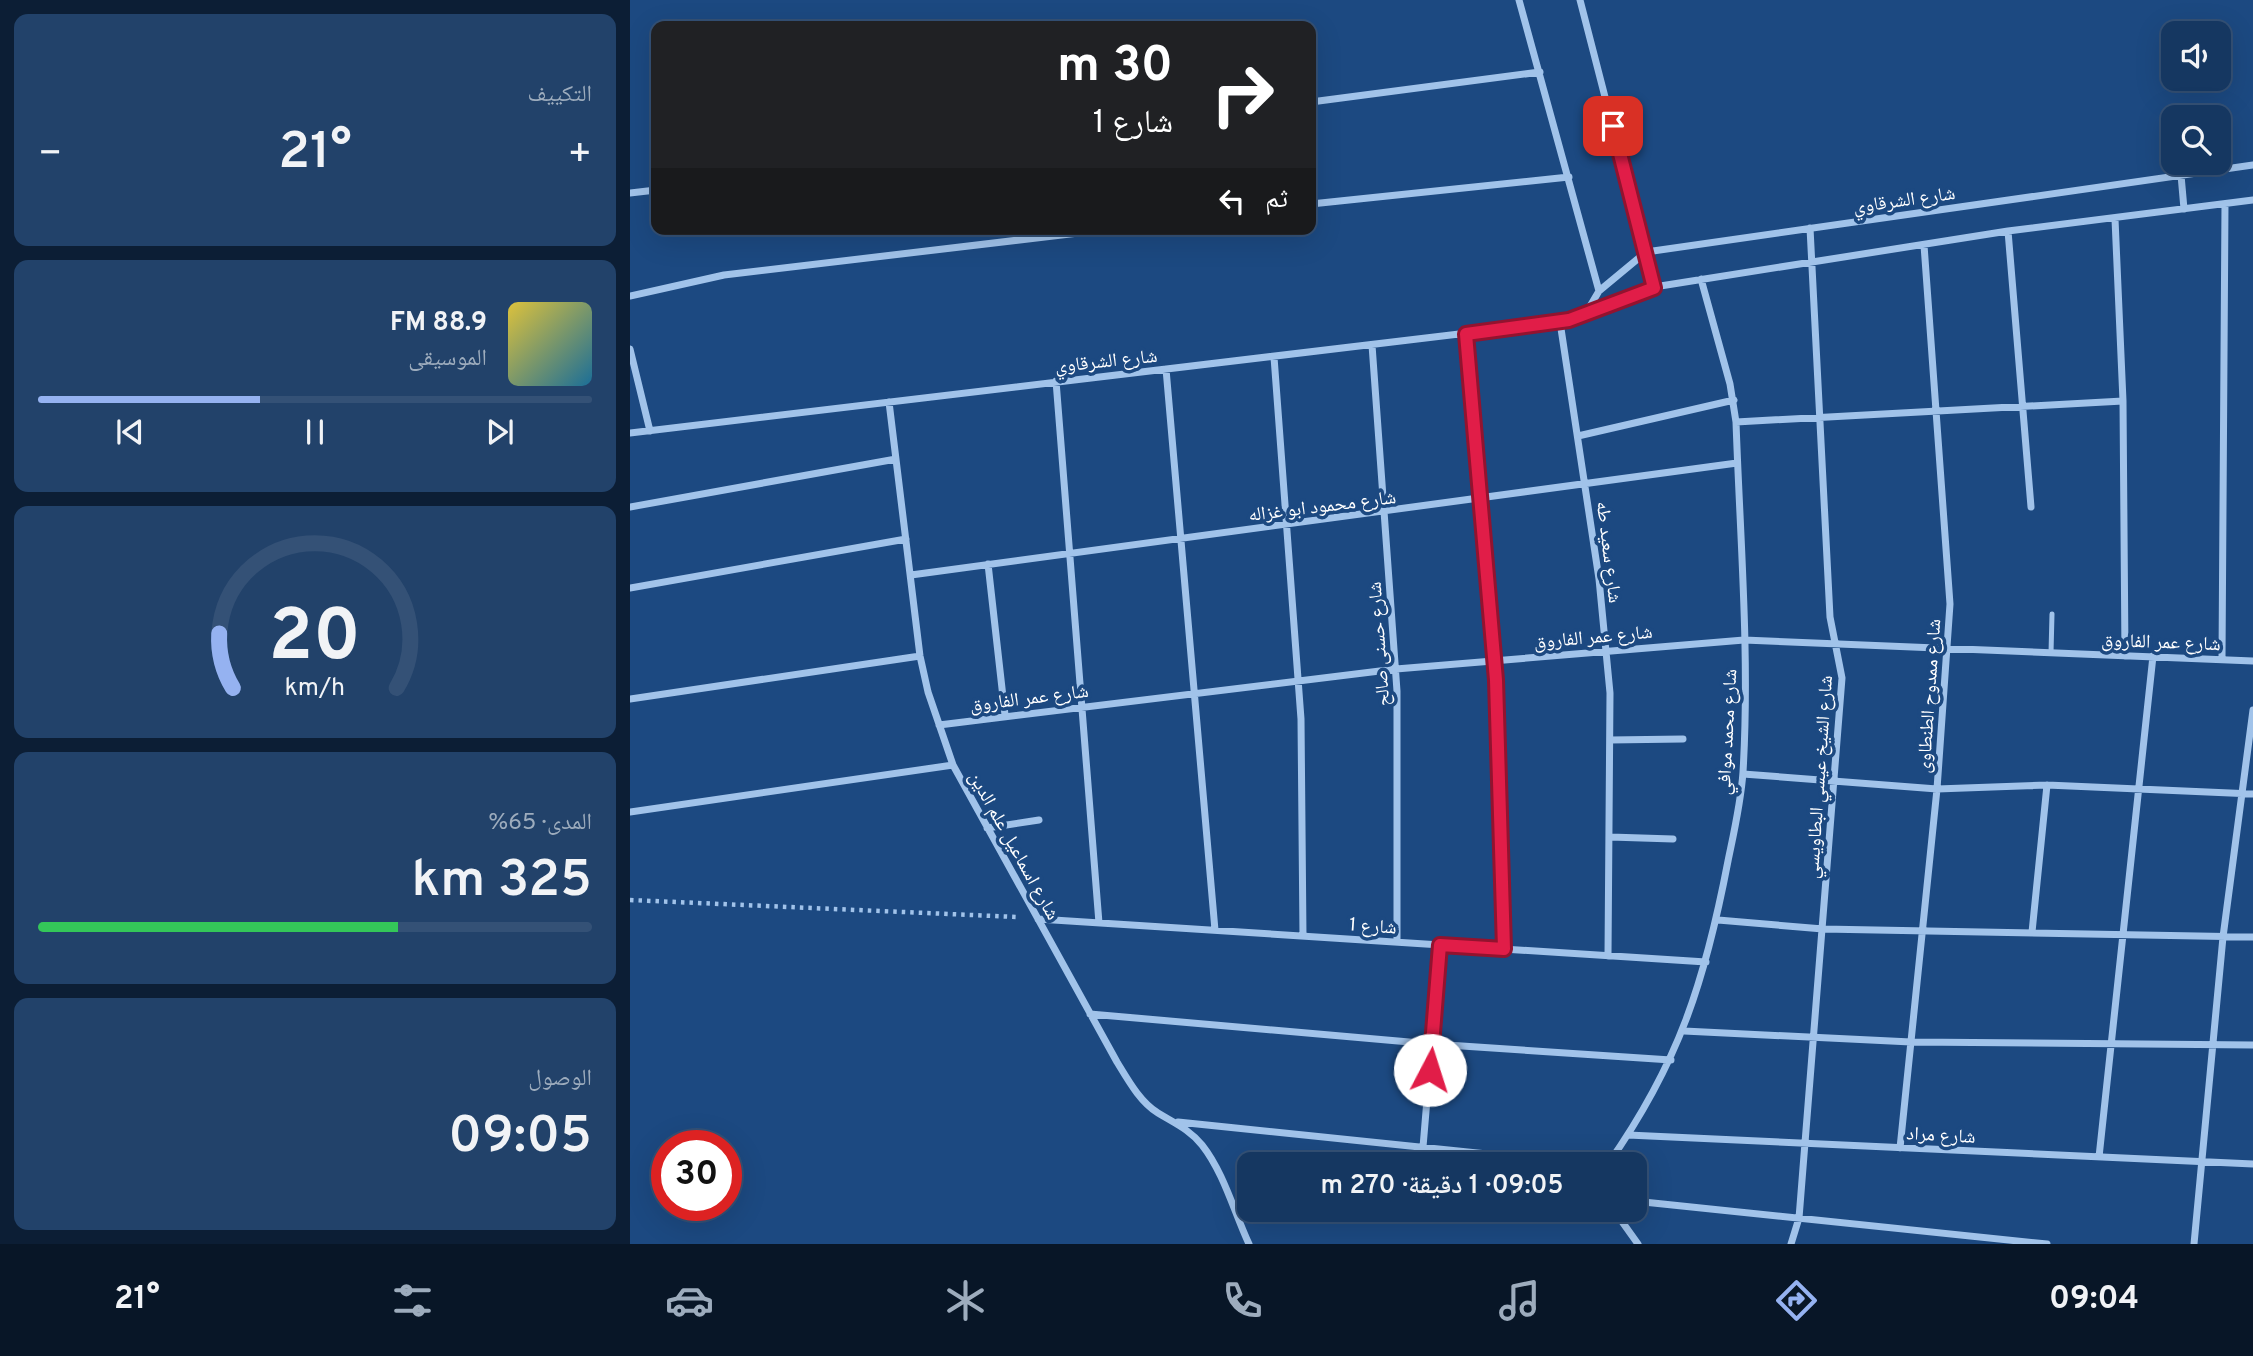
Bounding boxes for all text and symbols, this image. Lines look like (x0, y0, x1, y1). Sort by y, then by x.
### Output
map controls (2161, 21, 2231, 175)
button: sound (2161, 21, 2231, 91)
text: 30 m (1057, 37, 1173, 99)
icon: right (1197, 49, 1288, 140)
text: التكييف (527, 81, 592, 110)
pin (1583, 96, 1643, 156)
text: شارع 1 (1093, 104, 1173, 144)
button: search (2161, 105, 2231, 175)
icon: arrive (1594, 107, 1632, 145)
text: 21° (278, 121, 352, 187)
text: − (38, 131, 63, 180)
text: + (567, 131, 592, 180)
icon: left (1213, 182, 1251, 220)
street label: شارع الشرقاوي (1852, 182, 1957, 222)
text: ثم (1265, 184, 1288, 217)
text: 88.9 FM (390, 307, 487, 340)
text: الموسيقى (408, 345, 487, 374)
street label: شارع الشرقاوي (1054, 345, 1159, 381)
icon: previous (111, 413, 149, 451)
icon: pause (296, 413, 334, 451)
icon: next (481, 413, 519, 451)
street label: شارع محمود ابو غزاله (1247, 486, 1397, 528)
street label: شارع سعيد طه (1590, 500, 1626, 605)
street label: شارع حسنى صالح (1364, 581, 1396, 707)
text: 20 (269, 594, 361, 686)
street label: شارع ممدوح الطنطاوى (1913, 618, 1947, 774)
street label: شارع عمر الفاروق (1533, 621, 1654, 655)
street label: شارع عمر الفاروق (2101, 629, 2221, 657)
street label: شارع محمد موافي (1713, 668, 1745, 796)
text: km/h (285, 673, 345, 705)
street label: شارع الشيخ عيسي البطاويسي (1801, 674, 1841, 880)
street label: شارع عمر الفاروق (969, 680, 1090, 718)
street label: شارع اسماعيل علم الدين (962, 767, 1064, 925)
text: المدى · 65% (488, 809, 592, 838)
text: 325 km (412, 849, 592, 915)
street label: شارع 1 (1348, 913, 1397, 941)
position arrow (1393, 1033, 1467, 1107)
text: الوصول (528, 1065, 592, 1094)
text: 09:05 (448, 1105, 592, 1171)
street label: شارع مراد (1906, 1122, 1976, 1150)
speed limit sign: 30 (651, 1130, 742, 1221)
text: 09:05 · 1 دقيقة · 270 m (1320, 1170, 1564, 1203)
icon: filters (388, 1276, 437, 1325)
icon: car (665, 1276, 714, 1325)
icon: climate (941, 1276, 990, 1325)
icon: phone (1218, 1276, 1267, 1325)
icon: music (1495, 1276, 1544, 1325)
icon: directions (1772, 1276, 1821, 1325)
text: 21° (114, 1280, 160, 1320)
text: 09:04 (2049, 1280, 2139, 1320)

